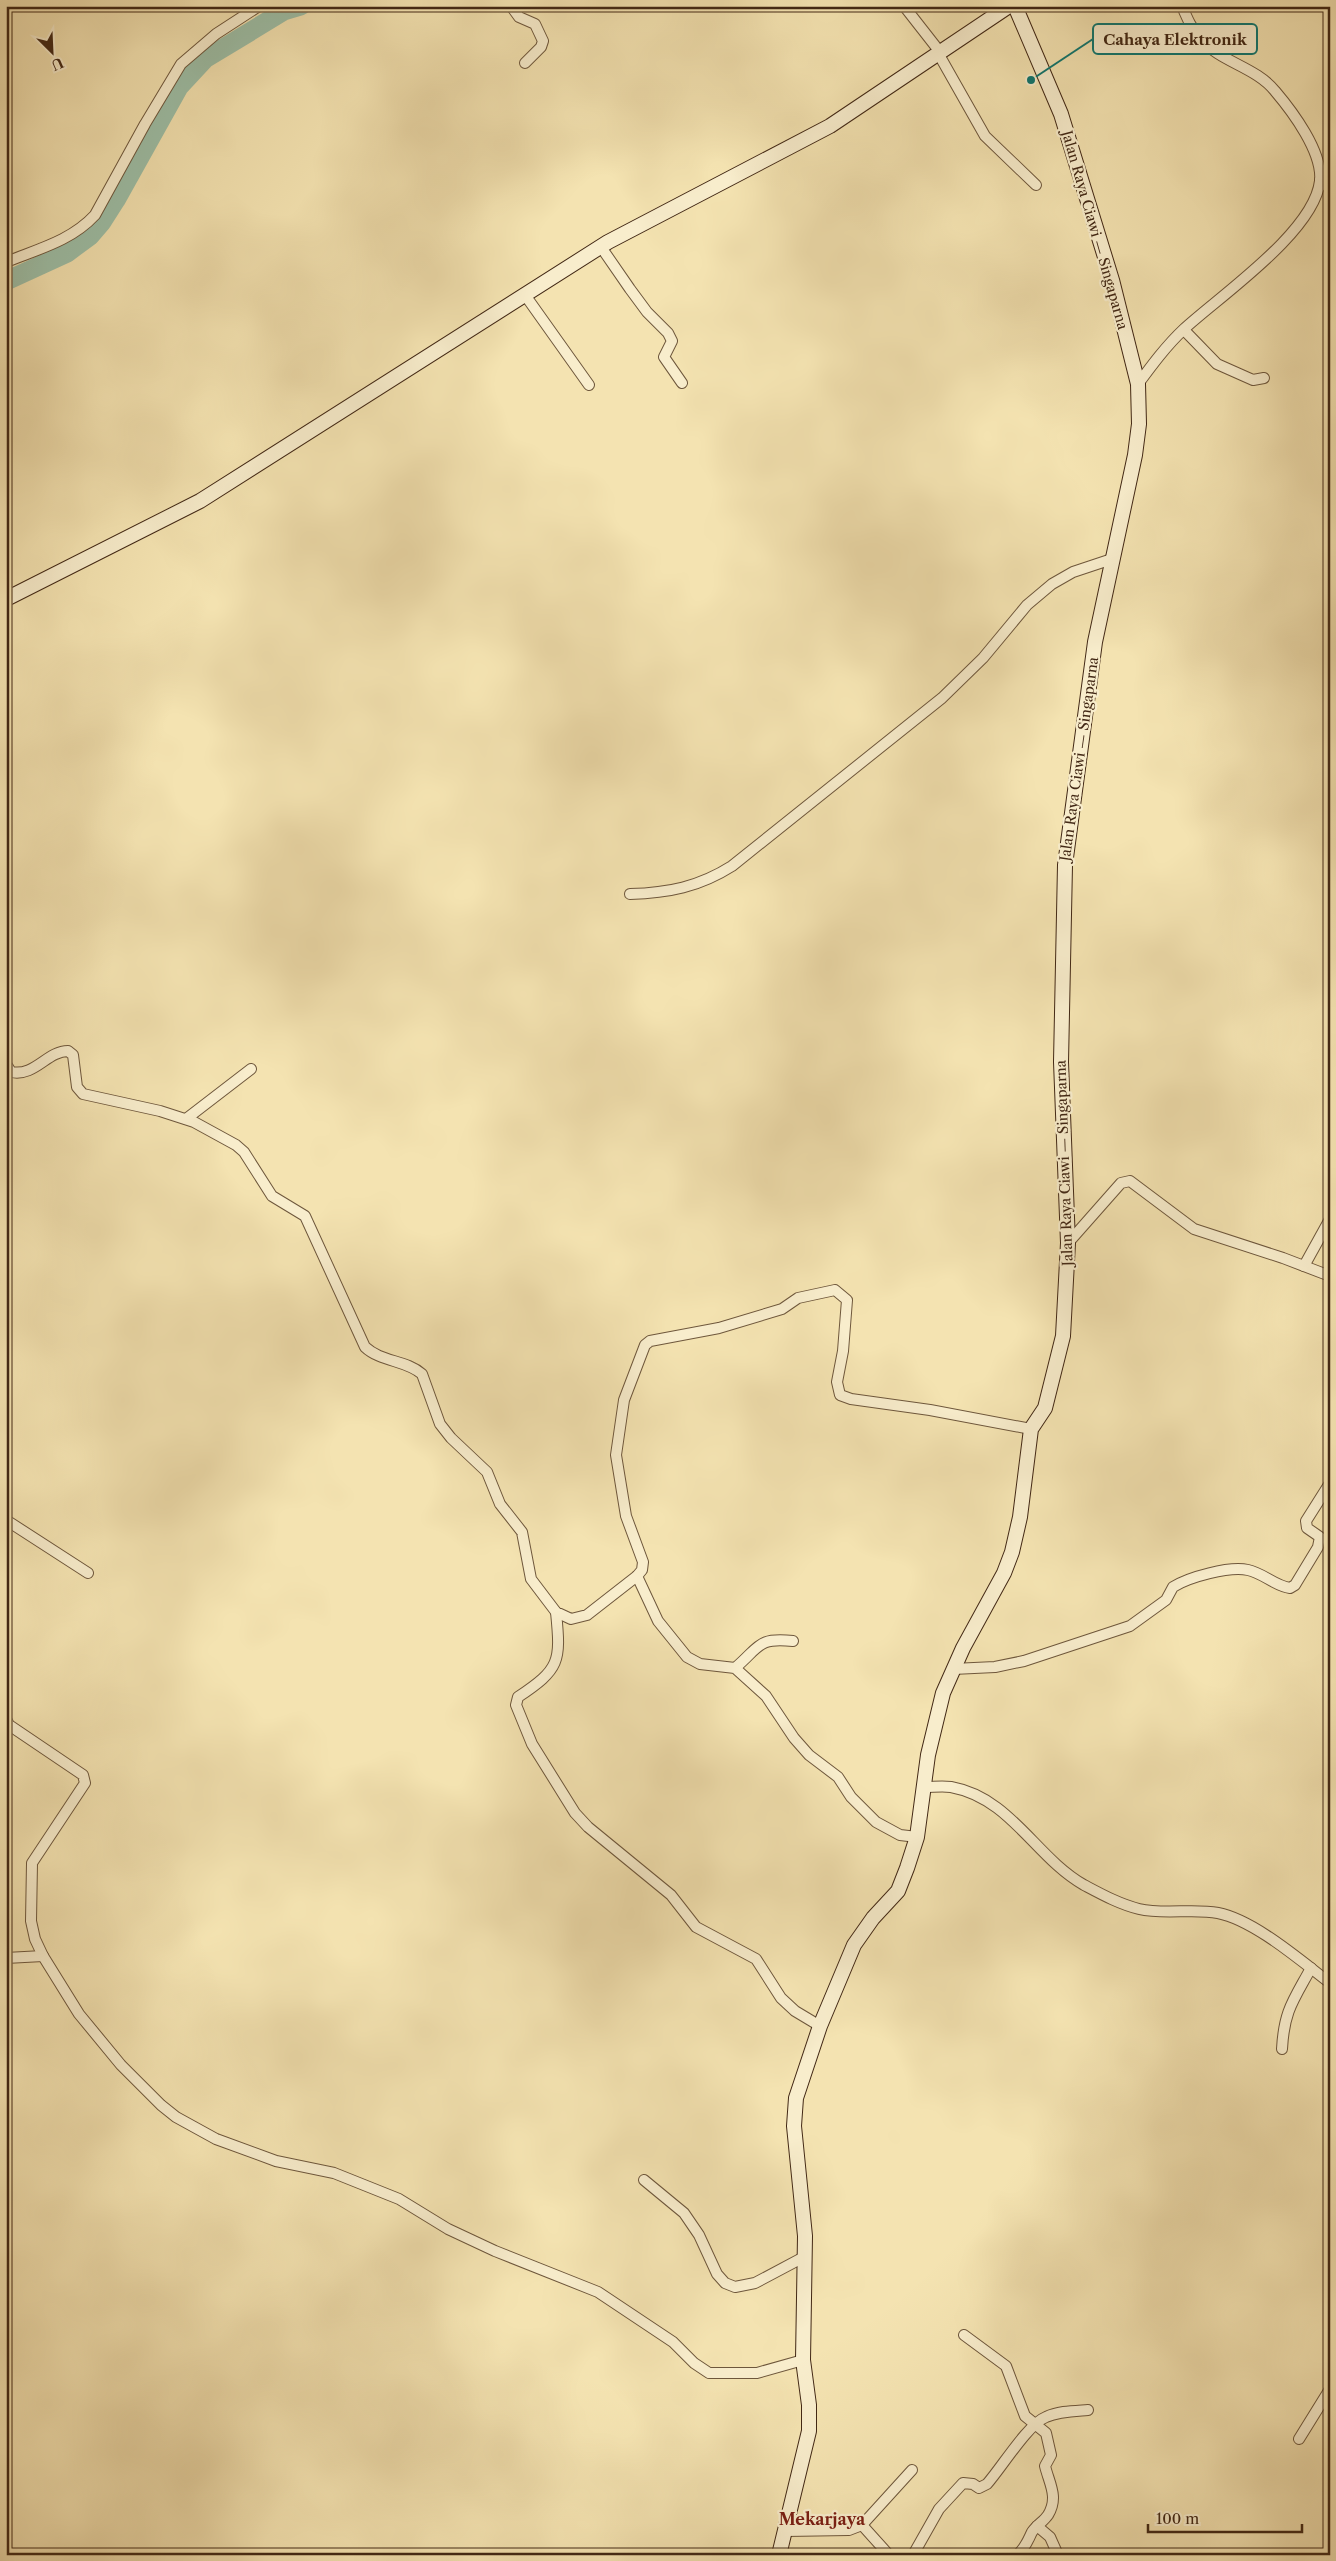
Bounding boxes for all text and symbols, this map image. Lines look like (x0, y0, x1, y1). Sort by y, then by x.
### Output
callout: Cahaya Elektronik (1093, 24, 1257, 54)
north arrow (28, 28, 78, 78)
text: Cahaya Elektronik (1103, 30, 1248, 49)
text: U (48, 53, 66, 75)
street label: Jalan Raya Ciawi — Singaparna (1057, 126, 1132, 332)
street label: Jalan Raya Ciawi — Singaparna (1055, 655, 1102, 864)
street label: Jalan Raya Ciawi — Singaparna (1051, 1059, 1077, 1268)
scale bar (1148, 2501, 1302, 2533)
district label: Mekarjaya (779, 2509, 866, 2529)
text: 100 m (1156, 2509, 1199, 2528)

